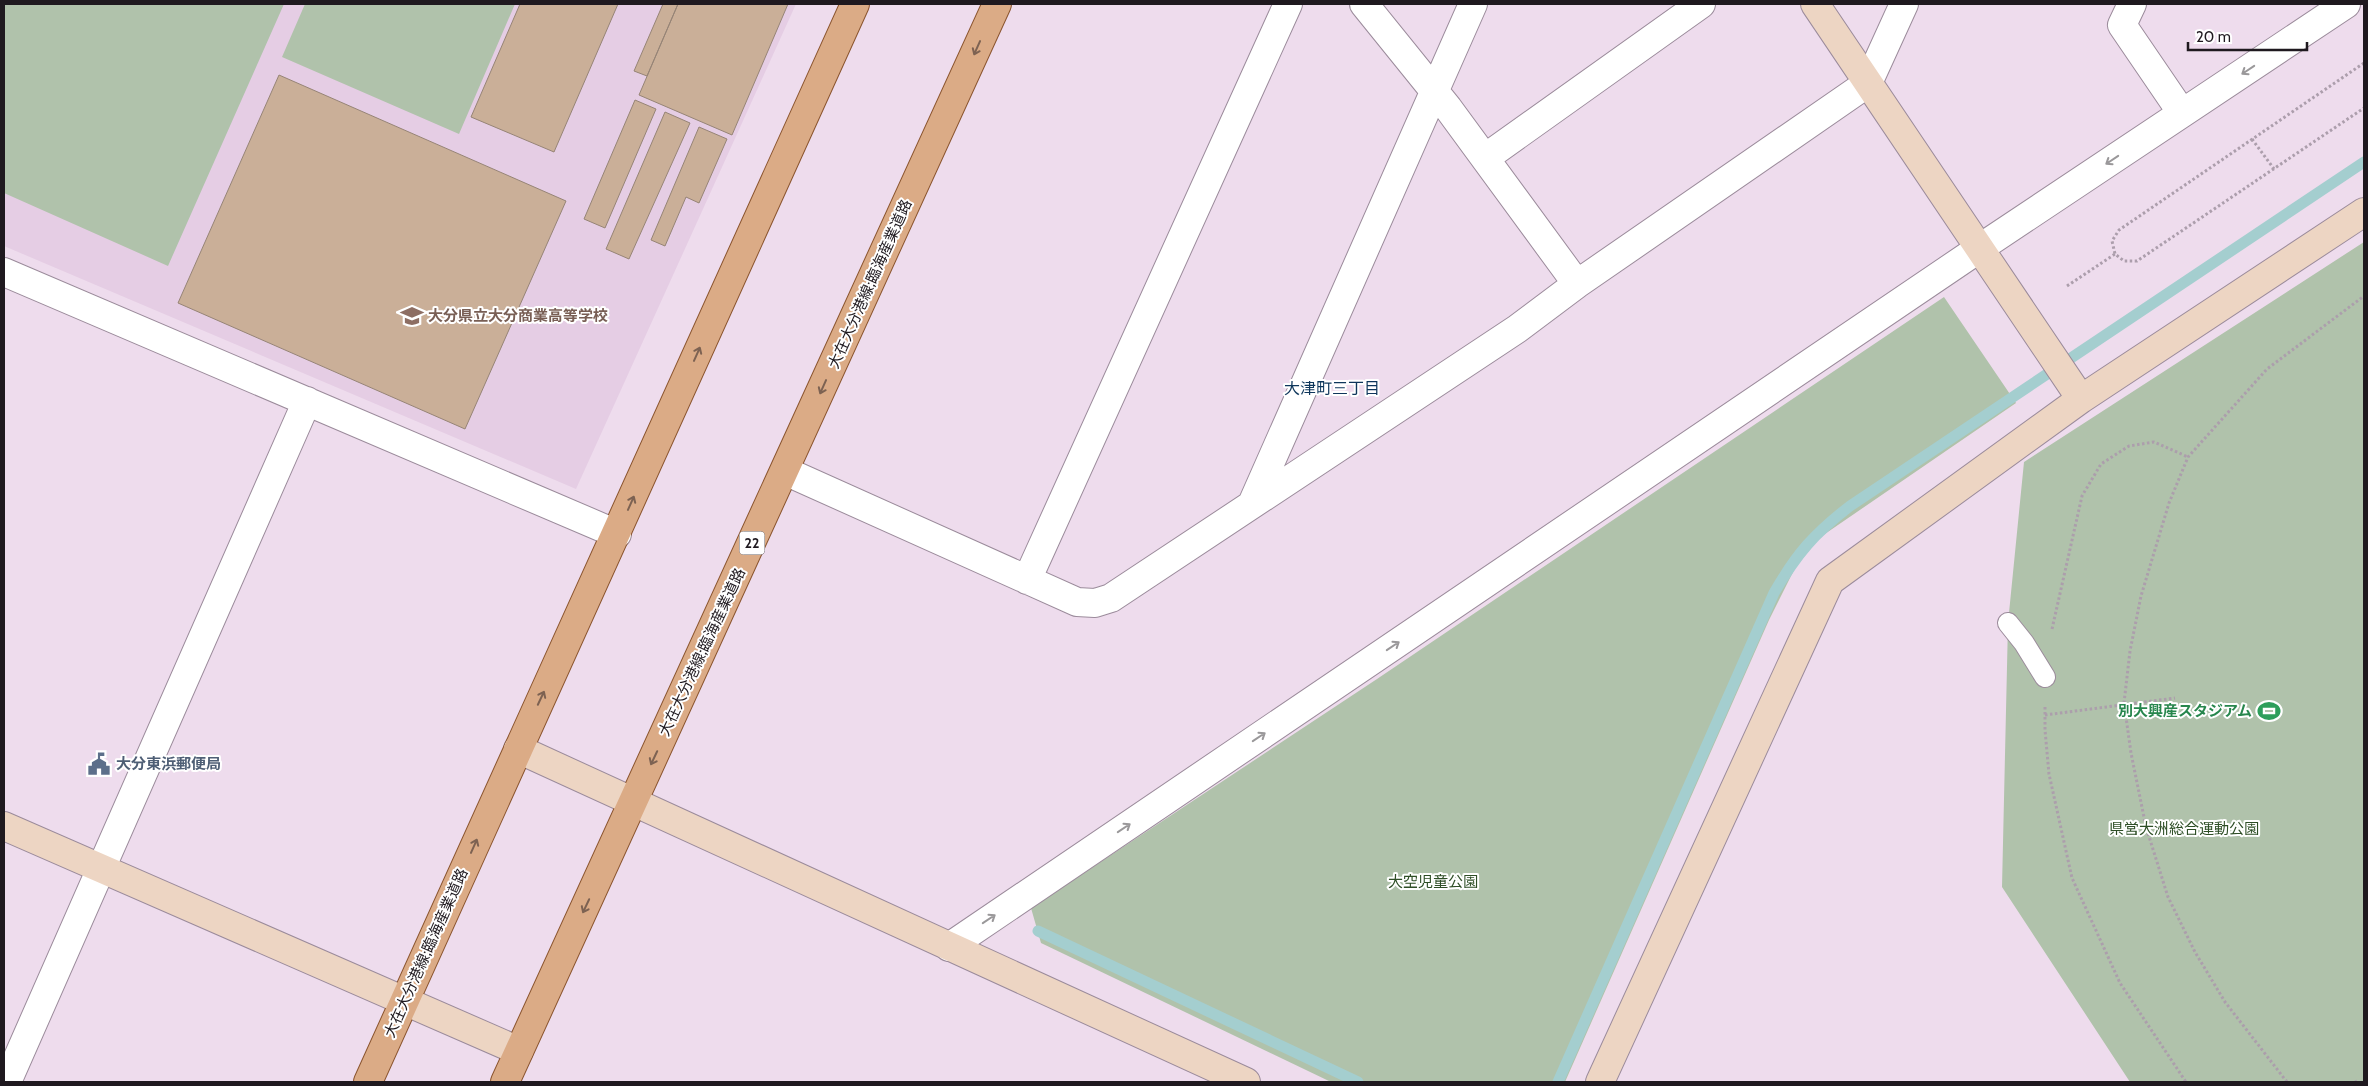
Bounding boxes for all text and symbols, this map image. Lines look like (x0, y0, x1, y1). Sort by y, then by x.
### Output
scale bar (2188, 20, 2307, 52)
text: 20 m (2196, 28, 2231, 46)
one-way arrow (971, 40, 981, 55)
one-way arrow (2241, 65, 2255, 75)
one-way arrow (2106, 155, 2120, 165)
street label: 大在大分港線;臨海産業道路 (825, 197, 915, 371)
school or university icon: 大分県立大分商業高等学校 (399, 303, 425, 329)
place label: 大分県立大分商業高等学校 (428, 307, 608, 325)
one-way arrow (693, 347, 703, 362)
one-way arrow (817, 379, 827, 394)
district label: 大津町三丁目 (1284, 379, 1380, 398)
one-way arrow (626, 496, 636, 511)
road number: 22 (740, 532, 764, 554)
street label: 大在大分港線;臨海産業道路 (655, 565, 749, 739)
one-way arrow (1386, 641, 1400, 651)
one-way arrow (537, 691, 547, 706)
sports icon: 別大興産スタジアム (2256, 698, 2282, 724)
place label: 別大興産スタジアム (2118, 702, 2252, 720)
one-way arrow (1251, 732, 1265, 742)
one-way arrow (648, 750, 658, 765)
public building icon: 大分東浜郵便局 (86, 751, 112, 777)
place label: 大分東浜郵便局 (116, 755, 221, 773)
park label: 県営大洲総合運動公園 (2109, 820, 2259, 838)
one-way arrow (1117, 823, 1131, 833)
one-way arrow (470, 839, 480, 854)
street label: 大在大分港線;臨海産業道路 (381, 866, 471, 1040)
park label: 大空児童公園 (1388, 873, 1478, 891)
one-way arrow (581, 898, 591, 913)
one-way arrow (982, 914, 996, 924)

